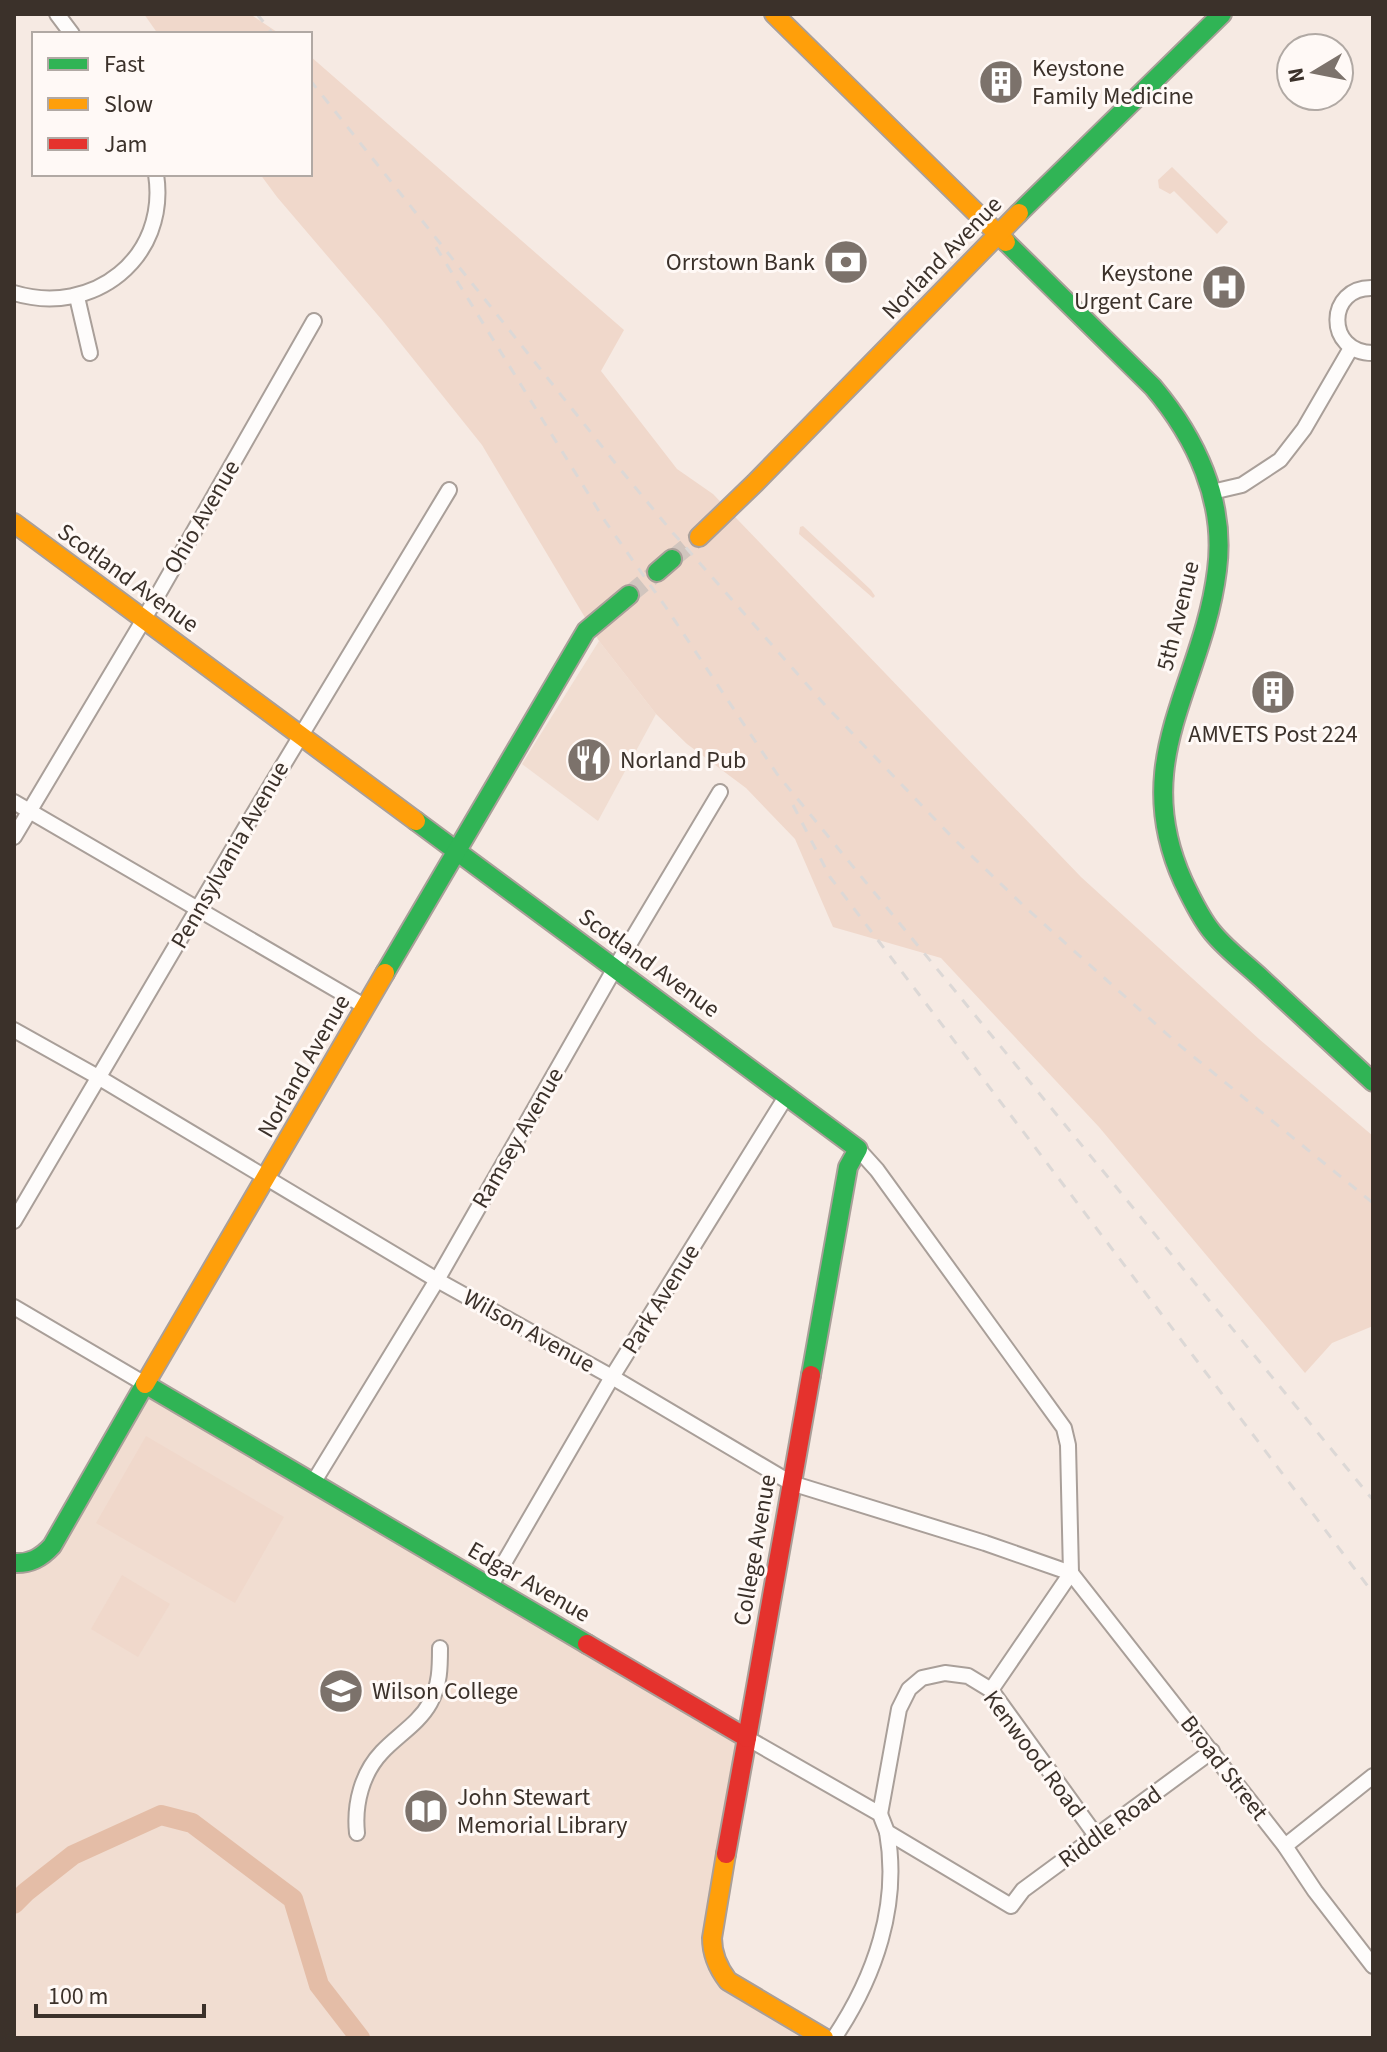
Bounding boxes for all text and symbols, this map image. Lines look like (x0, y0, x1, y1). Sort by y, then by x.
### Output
legend (32, 32, 312, 176)
north arrow (1275, 32, 1355, 112)
text: Fast (104, 47, 145, 82)
place label: Keystone Family Medicine (1032, 51, 1194, 114)
building icon: Keystone Family Medicine (977, 58, 1025, 106)
text: N (1279, 65, 1313, 85)
text: Slow (104, 87, 153, 122)
text: Jam (104, 127, 148, 162)
street label: Norland Avenue (874, 188, 1010, 328)
bank icon: Orrstown Bank (822, 238, 870, 286)
place label: Orrstown Bank (666, 245, 815, 280)
place label: Keystone Urgent Care (1074, 256, 1193, 319)
hospital icon: Keystone Urgent Care (1200, 263, 1248, 311)
street label: Ohio Avenue (155, 453, 249, 581)
street label: Scotland Avenue (50, 515, 206, 641)
street label: 5th Avenue (1147, 557, 1209, 675)
building icon: AMVETS Post 224 (1249, 668, 1297, 716)
place label: AMVETS Post 224 (1188, 717, 1358, 752)
restaurant icon: Norland Pub (565, 736, 613, 784)
place label: Norland Pub (620, 743, 746, 778)
street label: Pennsylvania Avenue (162, 755, 298, 955)
street label: Scotland Avenue (571, 900, 727, 1026)
street label: Norland Avenue (249, 988, 359, 1144)
street label: Ramsey Avenue (463, 1061, 573, 1215)
street label: Park Avenue (613, 1237, 709, 1361)
street label: Wilson Avenue (457, 1280, 601, 1382)
street label: College Avenue (724, 1472, 786, 1628)
street label: Edgar Avenue (461, 1533, 597, 1631)
school or university icon: Wilson College (317, 1667, 365, 1715)
place label: Wilson College (372, 1674, 518, 1709)
street label: Kenwood Road (974, 1683, 1094, 1825)
street label: Broad Street (1172, 1708, 1276, 1828)
street label: Riddle Road (1051, 1777, 1169, 1877)
place label: John Stewart Memorial Library (457, 1780, 627, 1843)
library icon: John Stewart Memorial Library (402, 1787, 450, 1835)
scale bar (36, 1968, 204, 2018)
text: 100 m (48, 1979, 108, 2014)

